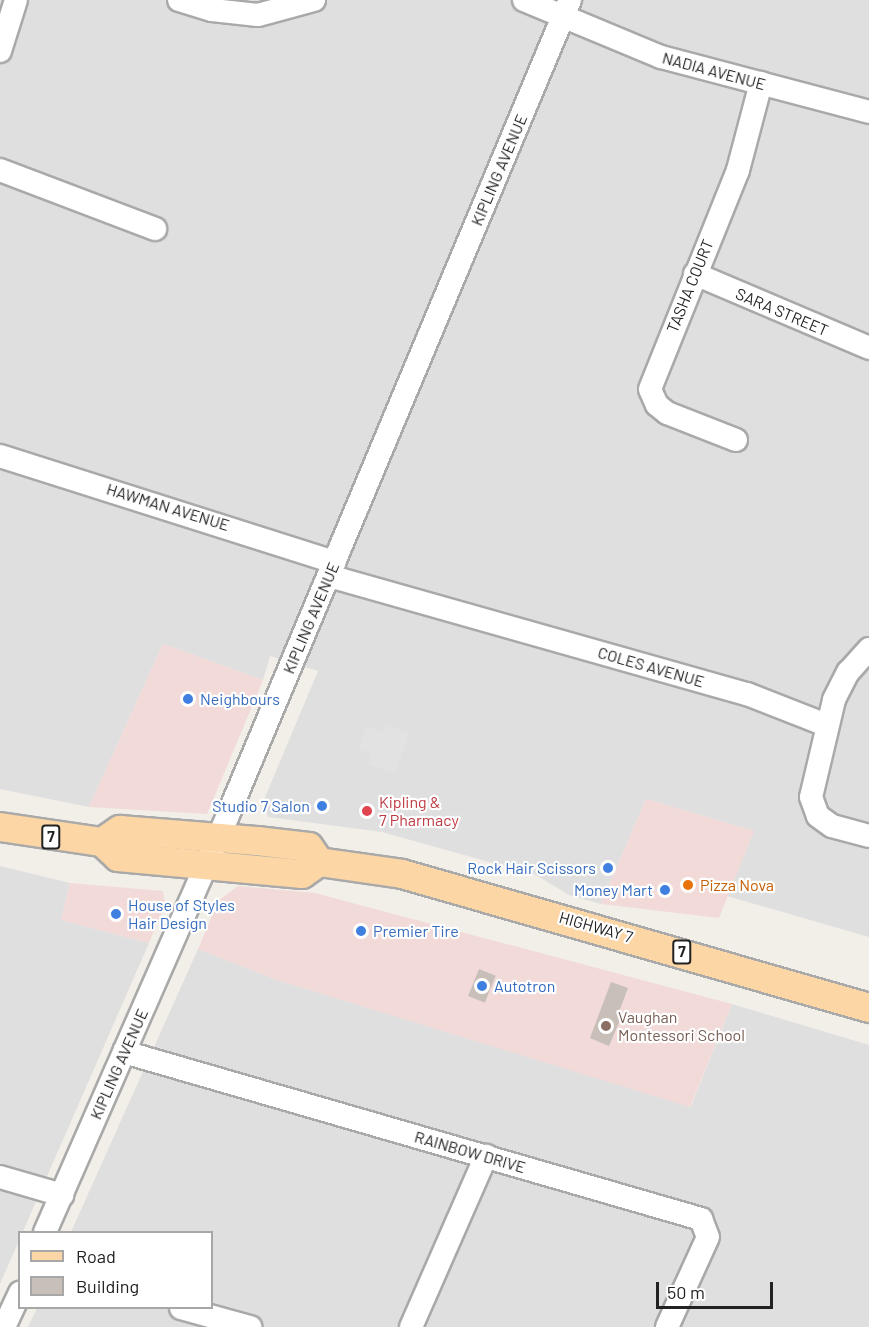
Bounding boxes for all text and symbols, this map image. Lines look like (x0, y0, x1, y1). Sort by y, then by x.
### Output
street label: NADIA AVENUE (660, 48, 768, 94)
street label: KIPLING AVENUE (467, 111, 531, 229)
street label: TASHA COURT (663, 236, 717, 336)
street label: SARA STREET (733, 284, 831, 340)
street label: HAWMAN AVENUE (104, 479, 232, 535)
street label: KIPLING AVENUE (279, 559, 343, 677)
street label: COLES AVENUE (596, 643, 706, 691)
place label: Neighbours (200, 689, 280, 709)
marker: Neighbours (181, 692, 195, 706)
place label: Kipling & 7 Pharmacy (379, 792, 459, 830)
place label: Studio 7 Salon (212, 796, 310, 816)
marker: Studio 7 Salon (315, 799, 329, 813)
marker: Kipling & 7 Pharmacy (360, 804, 374, 818)
road number: 7 (40, 825, 62, 849)
place label: Rock Hair Scissors (467, 858, 596, 878)
marker: Rock Hair Scissors (601, 861, 615, 875)
place label: Pizza Nova (700, 875, 774, 895)
marker: Pizza Nova (681, 878, 695, 892)
place label: Money Mart (574, 880, 653, 900)
marker: Money Mart (658, 883, 672, 897)
place label: House of Styles Hair Design (128, 895, 235, 933)
marker: House of Styles Hair Design (109, 907, 123, 921)
street label: HIGHWAY 7 (557, 907, 635, 947)
place label: Premier Tire (373, 921, 459, 941)
marker: Premier Tire (354, 924, 368, 938)
road number: 7 (672, 940, 692, 964)
place label: Autotron (494, 976, 555, 996)
marker: Autotron (475, 979, 489, 993)
street label: KIPLING AVENUE (86, 1006, 152, 1122)
place label: Vaughan Montessori School (618, 1007, 745, 1045)
marker: Vaughan Montessori School (599, 1019, 613, 1033)
street label: RAINBOW DRIVE (412, 1127, 528, 1177)
legend (18, 1231, 213, 1309)
text: Road (76, 1245, 116, 1267)
scale bar (659, 1270, 776, 1308)
text: Building (76, 1275, 139, 1297)
text: 50 m (667, 1281, 705, 1303)

